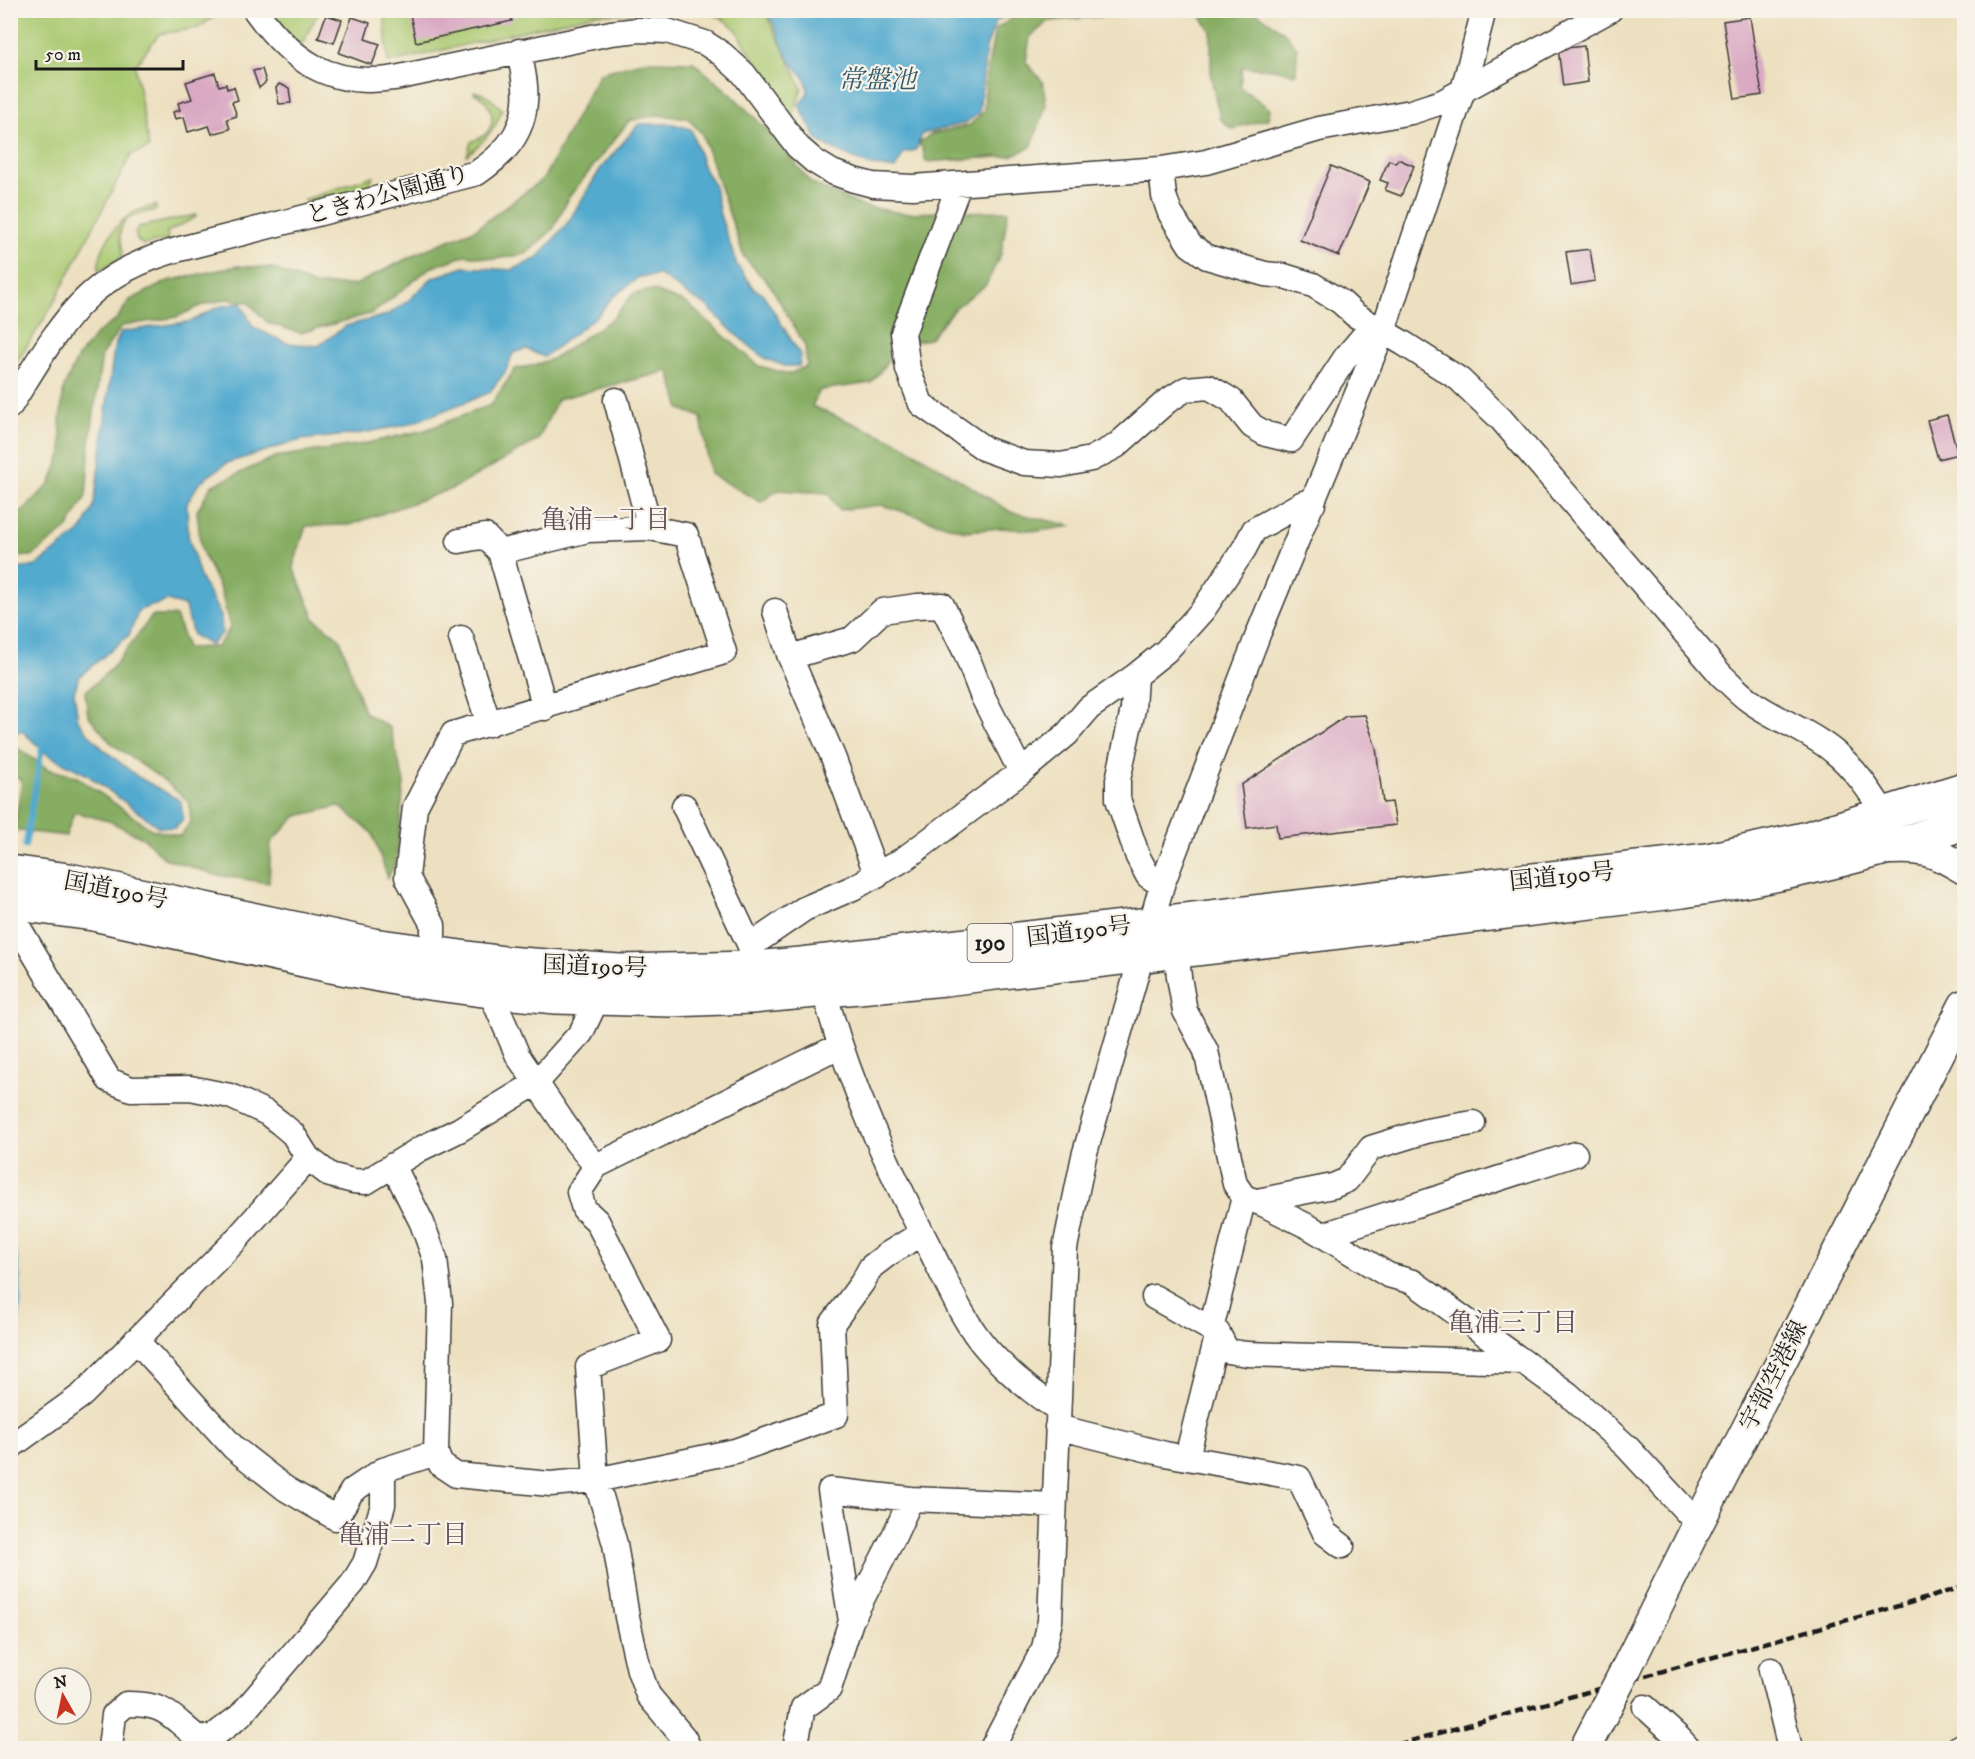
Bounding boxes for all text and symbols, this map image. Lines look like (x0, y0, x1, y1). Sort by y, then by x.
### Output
scale bar (36, 33, 183, 71)
text: 50 m (45, 44, 81, 66)
water label: 常盤池 (838, 64, 919, 97)
street label: ときわ公園通り (303, 159, 473, 231)
district label: 亀浦一丁目 (541, 504, 671, 537)
street label: 国道190号 (1508, 857, 1616, 897)
street label: 国道190号 (61, 866, 171, 916)
street label: 国道190号 (1025, 911, 1133, 953)
road number: 190 (968, 924, 1012, 962)
street label: 国道190号 (542, 950, 648, 984)
district label: 亀浦三丁目 (1448, 1307, 1578, 1340)
street label: 宇部空港線 (1733, 1316, 1815, 1436)
district label: 亀浦二丁目 (338, 1519, 468, 1552)
north arrow (33, 1666, 93, 1726)
text: N (53, 1671, 69, 1693)

